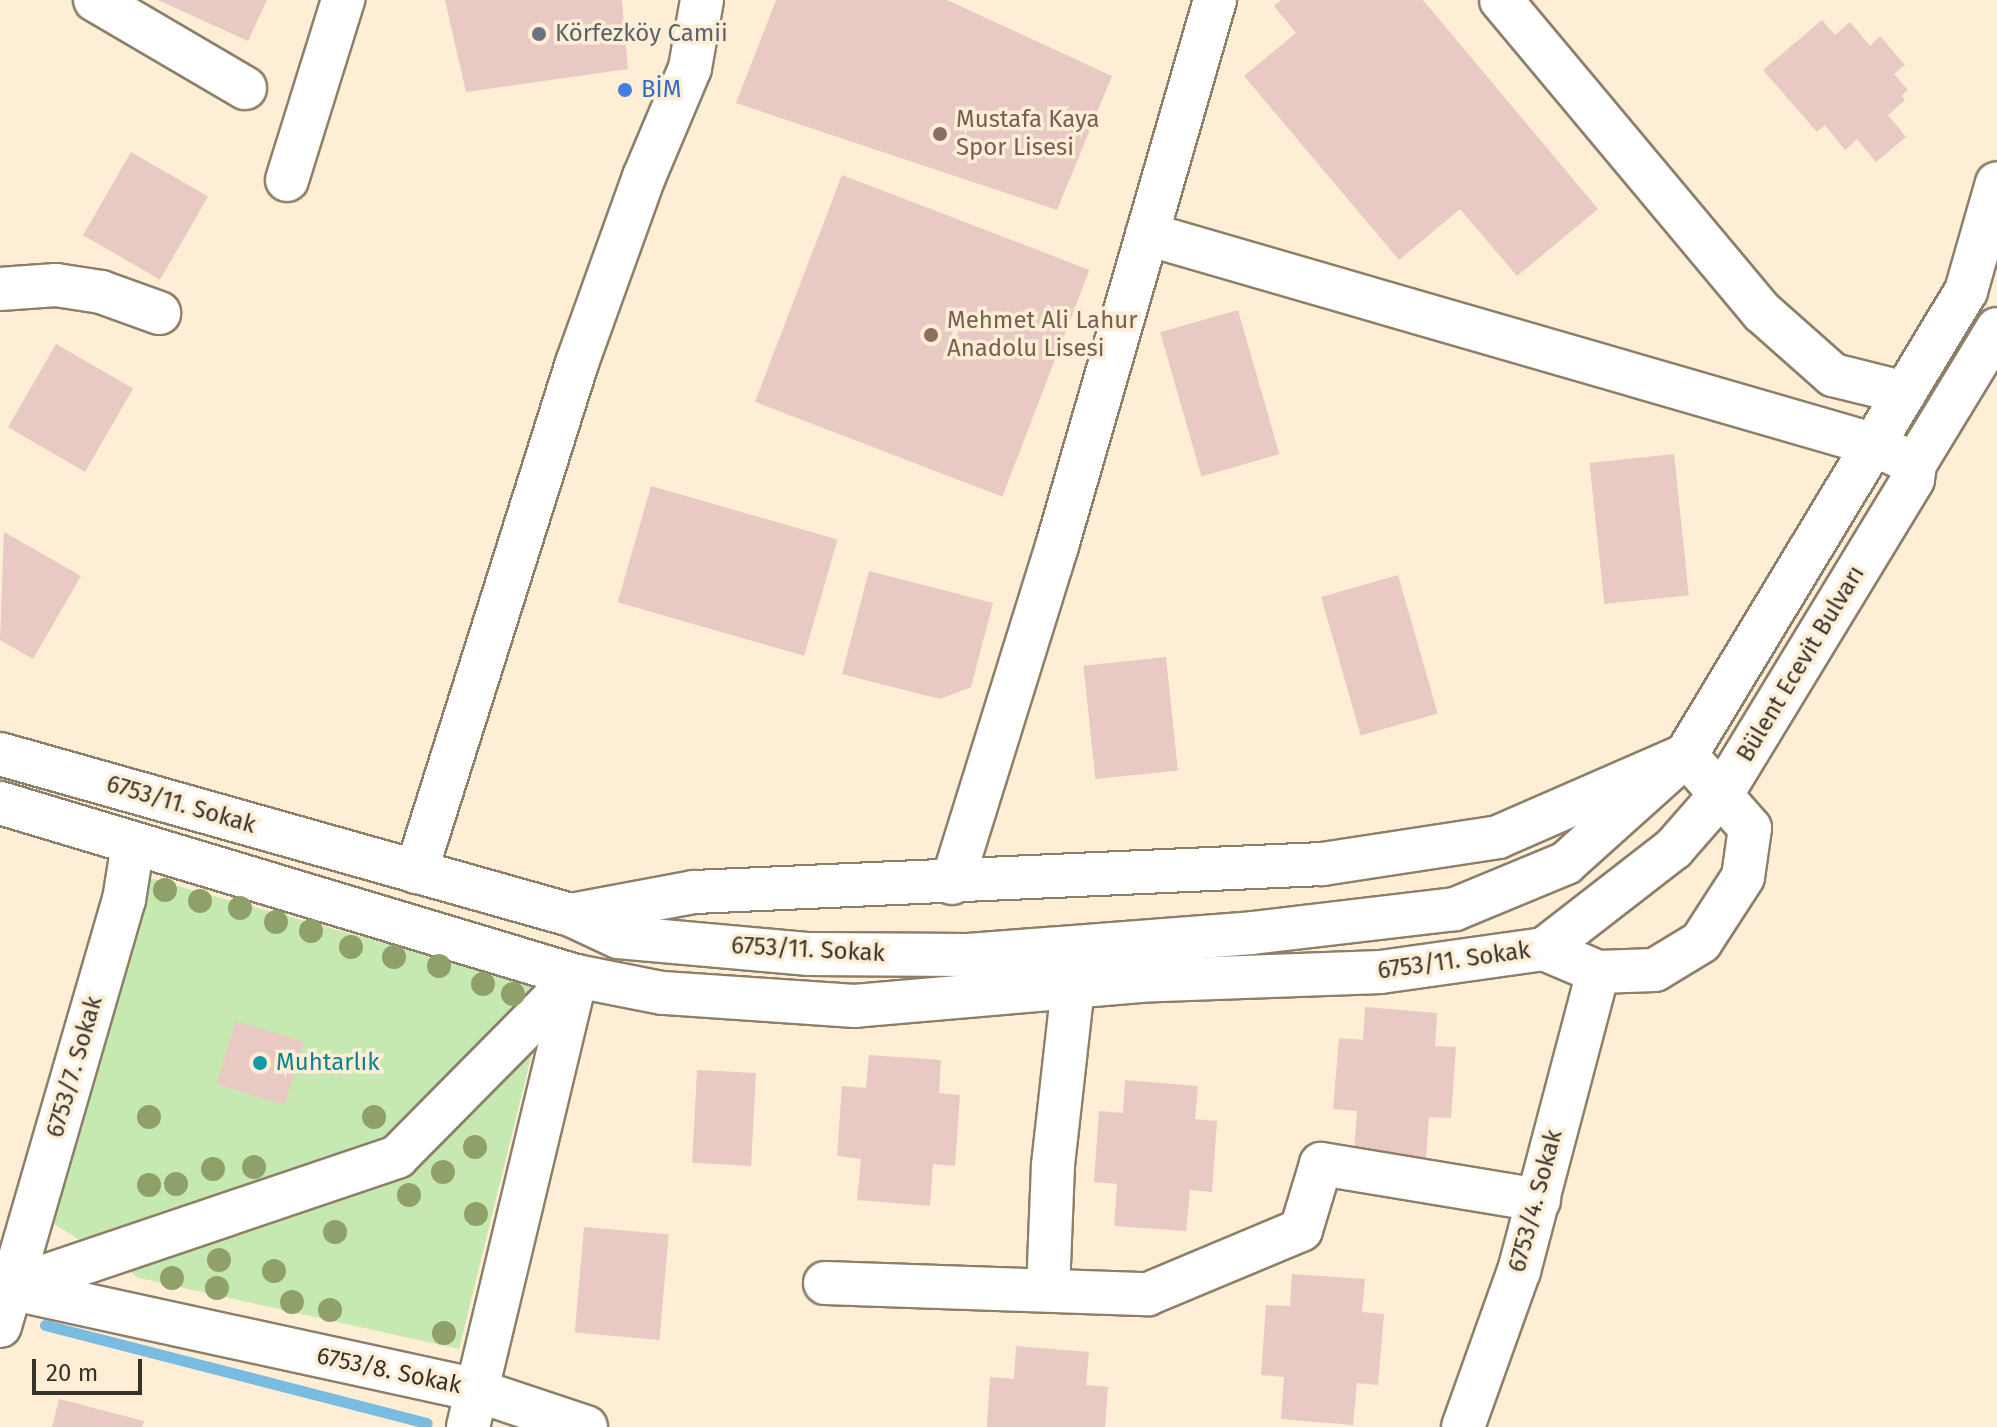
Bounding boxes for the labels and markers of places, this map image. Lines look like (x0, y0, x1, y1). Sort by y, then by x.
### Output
place label: Körfezköy Camii (555, 20, 728, 48)
marker: Körfezköy Camii (530, 25, 548, 43)
place label: BİM (641, 76, 681, 104)
marker: BİM (616, 81, 634, 99)
place label: Mustafa Kaya Spor Lisesi (956, 106, 1099, 162)
marker: Mustafa Kaya Spor Lisesi (931, 125, 949, 143)
place label: Mehmet Ali Lahur Anadolu Lisesi (947, 307, 1137, 363)
marker: Mehmet Ali Lahur Anadolu Lisesi (922, 326, 940, 344)
place label: Muhtarlık (276, 1049, 380, 1077)
marker: Muhtarlık (251, 1054, 269, 1072)

